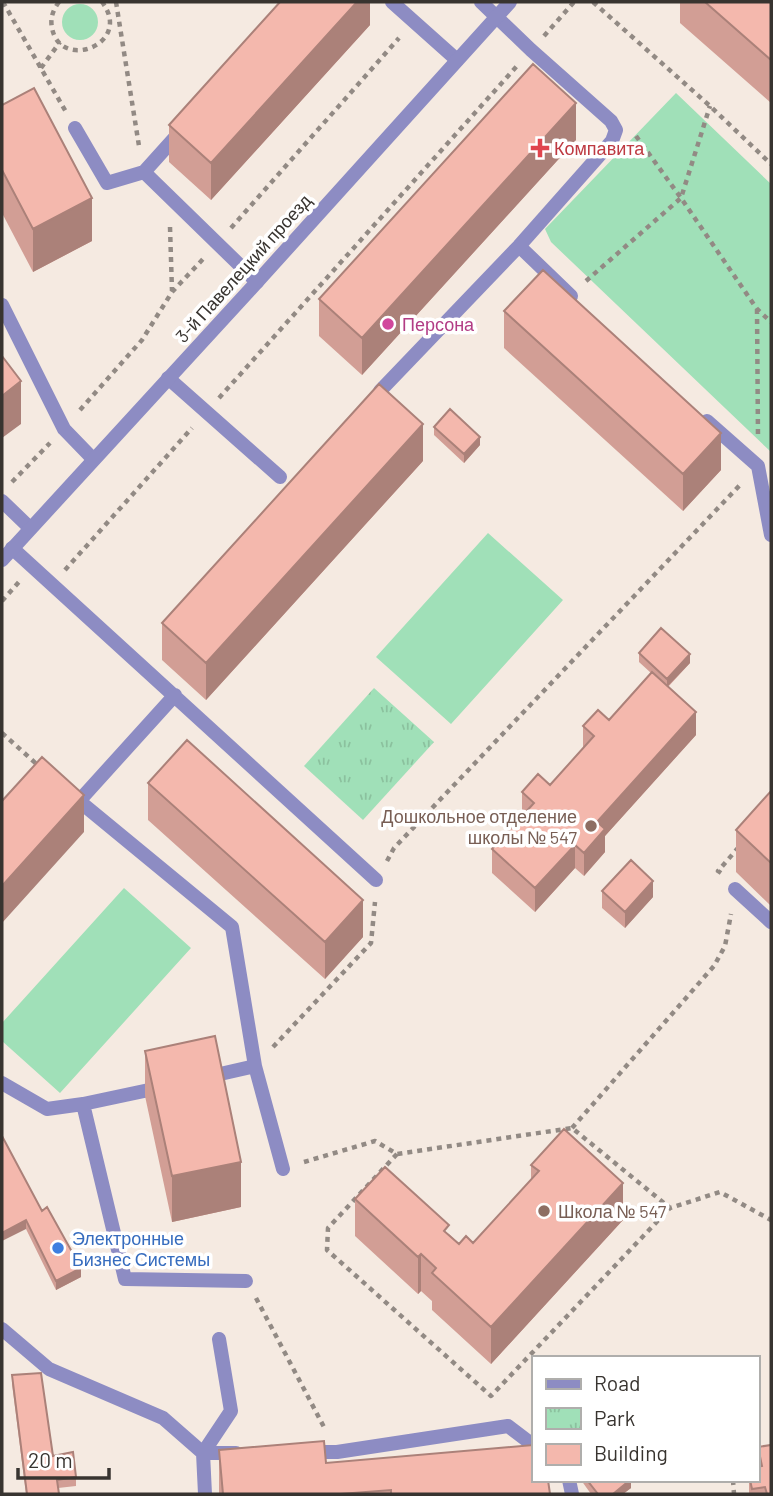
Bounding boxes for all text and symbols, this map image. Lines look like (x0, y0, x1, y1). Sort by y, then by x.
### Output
place label: Компавита (554, 137, 645, 159)
marker: Компавита (532, 140, 548, 156)
street label: 3-й Павелецкий проезд (171, 189, 316, 347)
place label: Персона (402, 313, 475, 335)
marker: Персона (380, 316, 396, 332)
place label: Дошкольное отделение школы № 547 (381, 805, 577, 848)
marker: Дошкольное отделение школы № 547 (583, 818, 599, 834)
place label: Школа № 547 (558, 1200, 667, 1222)
marker: Школа № 547 (536, 1203, 552, 1219)
place label: Электронные Бизнес Системы (72, 1227, 210, 1270)
marker: Электронные Бизнес Системы (50, 1240, 66, 1256)
legend (532, 1356, 759, 1482)
text: Road (594, 1370, 640, 1395)
text: Park (594, 1405, 635, 1430)
scale bar (18, 1436, 108, 1480)
text: Building (594, 1440, 668, 1465)
text: 20 m (28, 1447, 73, 1472)

